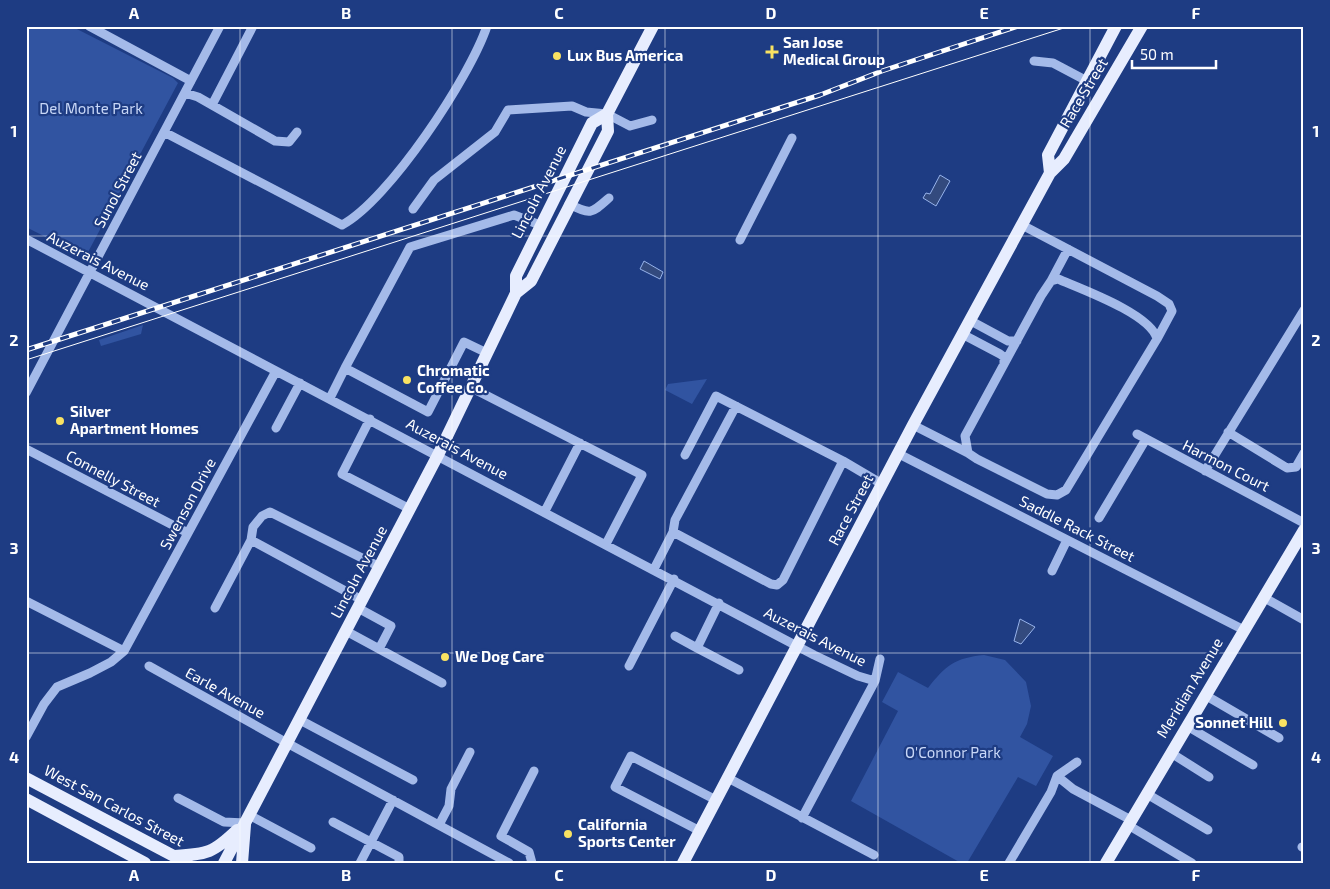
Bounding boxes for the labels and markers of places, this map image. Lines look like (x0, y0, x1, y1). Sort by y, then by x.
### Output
place label: San Jose Medical Group (783, 33, 885, 68)
marker: San Jose Medical Group (765, 45, 779, 59)
place label: Lux Bus America (567, 46, 683, 64)
marker: Lux Bus America (551, 50, 563, 62)
place label: Chromatic Coffee Co. (417, 361, 490, 396)
marker: Chromatic Coffee Co. (401, 374, 413, 386)
place label: Silver Apartment Homes (70, 402, 199, 437)
marker: Silver Apartment Homes (54, 415, 66, 427)
place label: We Dog Care (455, 647, 544, 665)
marker: We Dog Care (439, 651, 451, 663)
place label: Sonnet Hill (1195, 713, 1273, 731)
marker: Sonnet Hill (1277, 717, 1289, 729)
place label: California Sports Center (578, 815, 676, 850)
marker: California Sports Center (562, 828, 574, 840)

